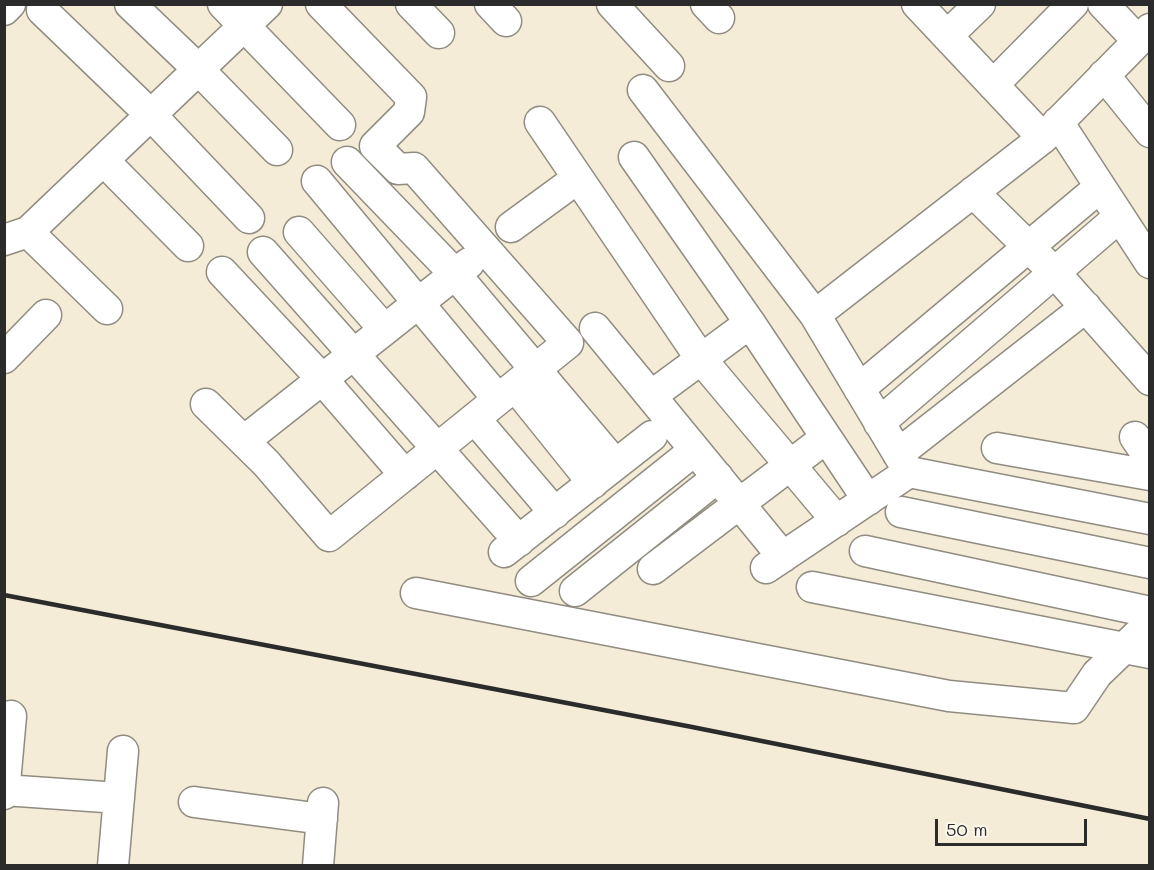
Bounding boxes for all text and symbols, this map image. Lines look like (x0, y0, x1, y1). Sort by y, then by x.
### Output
scale bar (938, 807, 1090, 845)
text: 50 m (946, 817, 988, 841)

